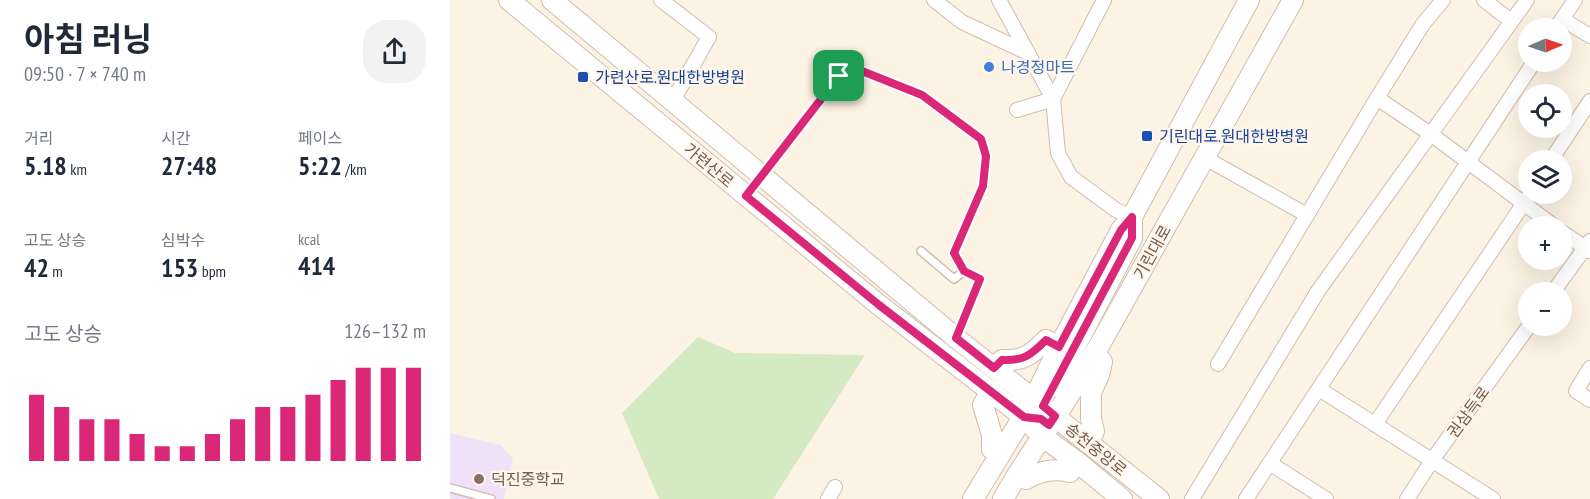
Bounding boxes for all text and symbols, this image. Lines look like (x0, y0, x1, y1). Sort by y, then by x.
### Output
text: 아침 러닝 (24, 17, 152, 60)
north arrow (1518, 18, 1572, 72)
map controls (1518, 18, 1572, 336)
button: share (363, 20, 426, 83)
pin (813, 50, 864, 101)
place label: 나경정마트 (1001, 57, 1075, 77)
icon: arrive (822, 59, 855, 92)
marker: 나경정마트 (982, 60, 996, 74)
text: 09:50 · 7 × 740 m (24, 61, 146, 87)
place label: 가련산로.원대한방병원 (595, 67, 745, 87)
marker: 가련산로.원대한방병원 (576, 70, 590, 84)
button: locate (1518, 84, 1572, 138)
place label: 기린대로.원대한방병원 (1159, 126, 1309, 146)
text: 거리 (24, 128, 53, 148)
text: 시간 (161, 128, 190, 148)
text: 페이스 (298, 128, 342, 148)
marker: 기린대로.원대한방병원 (1140, 129, 1154, 143)
street label: 가련산로 (680, 138, 738, 192)
text: 5.18 (24, 149, 67, 182)
text: 27:48 (161, 149, 217, 182)
text: 5:22 (298, 149, 342, 182)
button: layers (1518, 150, 1572, 204)
text: km (67, 159, 87, 179)
text: /km (342, 159, 367, 179)
button: + (1518, 216, 1572, 270)
street label: 기린대로 (1129, 221, 1175, 283)
text: kcal (298, 229, 320, 249)
text: 고도 상승 (24, 230, 86, 250)
text: 심박수 (161, 230, 205, 250)
text: 414 (298, 249, 335, 282)
text: 42 (24, 251, 49, 284)
text: 153 (161, 251, 198, 284)
text: m (49, 261, 63, 281)
text: bpm (198, 261, 226, 281)
button: − (1518, 282, 1572, 336)
text: 126–132 m (344, 318, 426, 344)
text: 고도 상승 (24, 321, 102, 347)
street label: 권삼득로 (1443, 382, 1494, 442)
street label: 송천중앙로 (1061, 418, 1131, 480)
place label: 덕진중학교 (491, 469, 565, 489)
marker: 덕진중학교 (472, 472, 486, 486)

